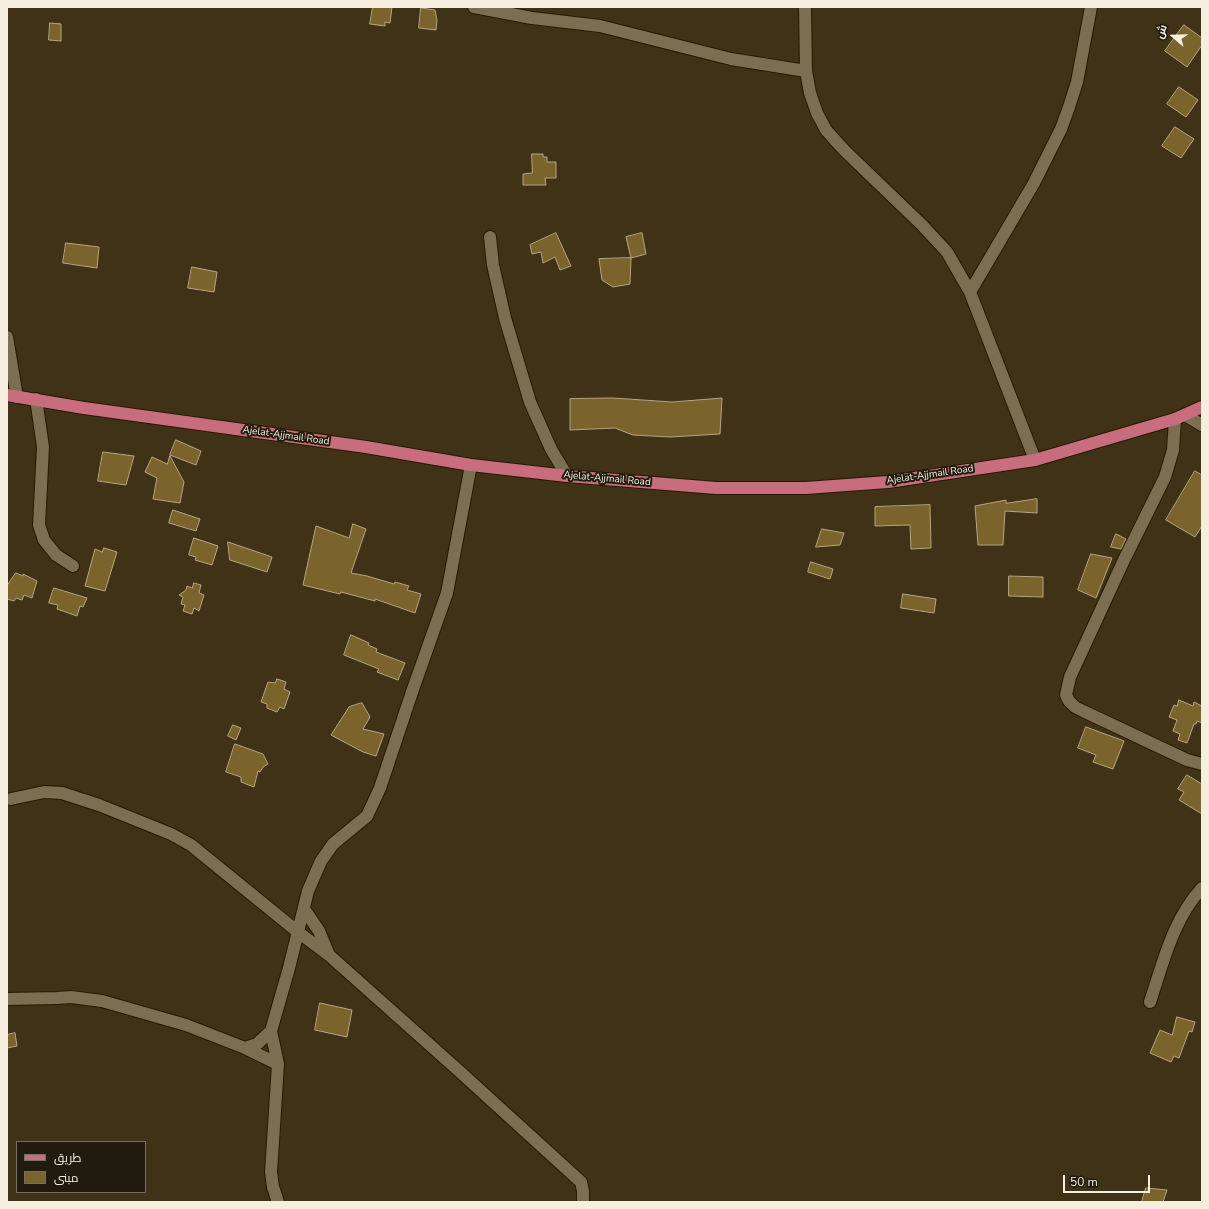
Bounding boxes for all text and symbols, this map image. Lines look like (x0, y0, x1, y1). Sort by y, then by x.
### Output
north arrow (1153, 16, 1193, 56)
text: ش (1152, 23, 1171, 41)
street label: Ajelat-Ajjmail Road (242, 424, 330, 448)
street label: Ajelat-Ajjmail Road (886, 463, 974, 487)
street label: Ajelat-Ajjmail Road (563, 469, 651, 489)
legend (16, 1141, 146, 1193)
text: طريق (54, 1150, 81, 1166)
scale bar (1065, 1167, 1152, 1193)
text: مبنى (54, 1170, 79, 1186)
text: 50 m (1070, 1174, 1098, 1190)

